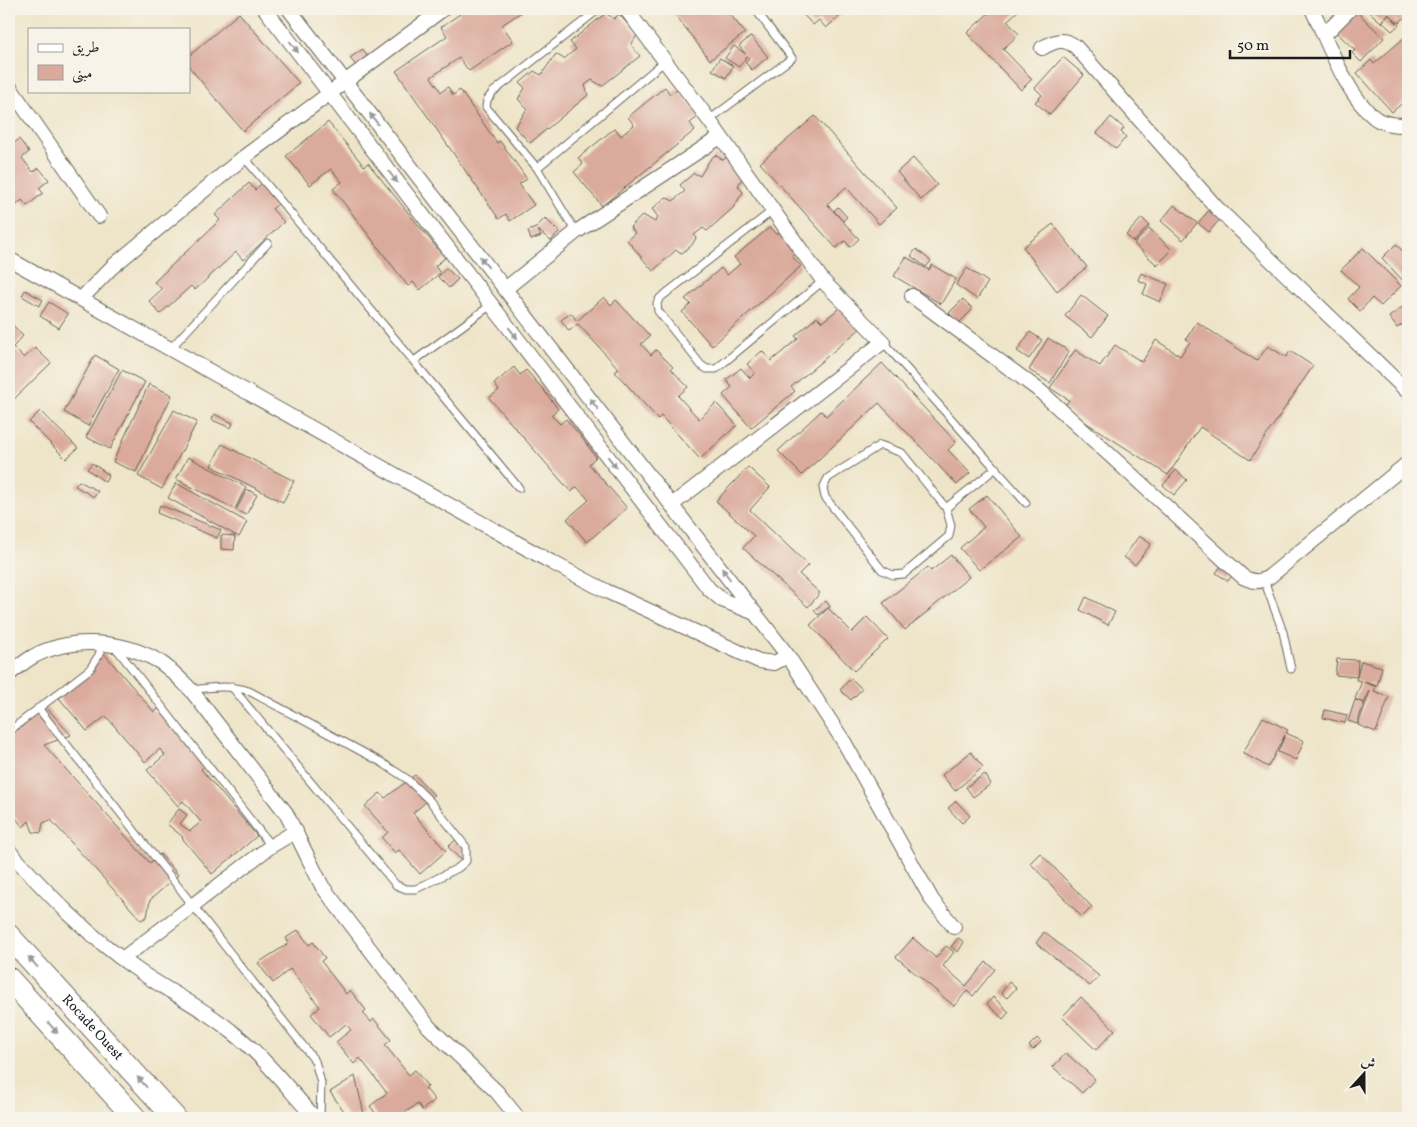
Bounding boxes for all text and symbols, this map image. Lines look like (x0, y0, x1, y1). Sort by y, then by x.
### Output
legend (28, 28, 190, 92)
scale bar (1230, 28, 1350, 60)
text: 50 m (1237, 36, 1269, 57)
text: طريق (72, 38, 99, 59)
one-way arrow (289, 41, 299, 54)
text: مبنى (72, 64, 92, 85)
one-way arrow (369, 112, 379, 126)
one-way arrow (388, 170, 398, 184)
one-way arrow (478, 256, 489, 269)
one-way arrow (508, 326, 518, 340)
one-way arrow (589, 398, 600, 411)
one-way arrow (607, 455, 617, 469)
one-way arrow (721, 567, 731, 581)
one-way arrow (27, 957, 39, 969)
street label: Rocade Ouest (58, 991, 128, 1065)
one-way arrow (47, 1022, 59, 1034)
north arrow (1340, 1050, 1390, 1100)
text: ش (1358, 1052, 1378, 1075)
one-way arrow (137, 1076, 148, 1089)

